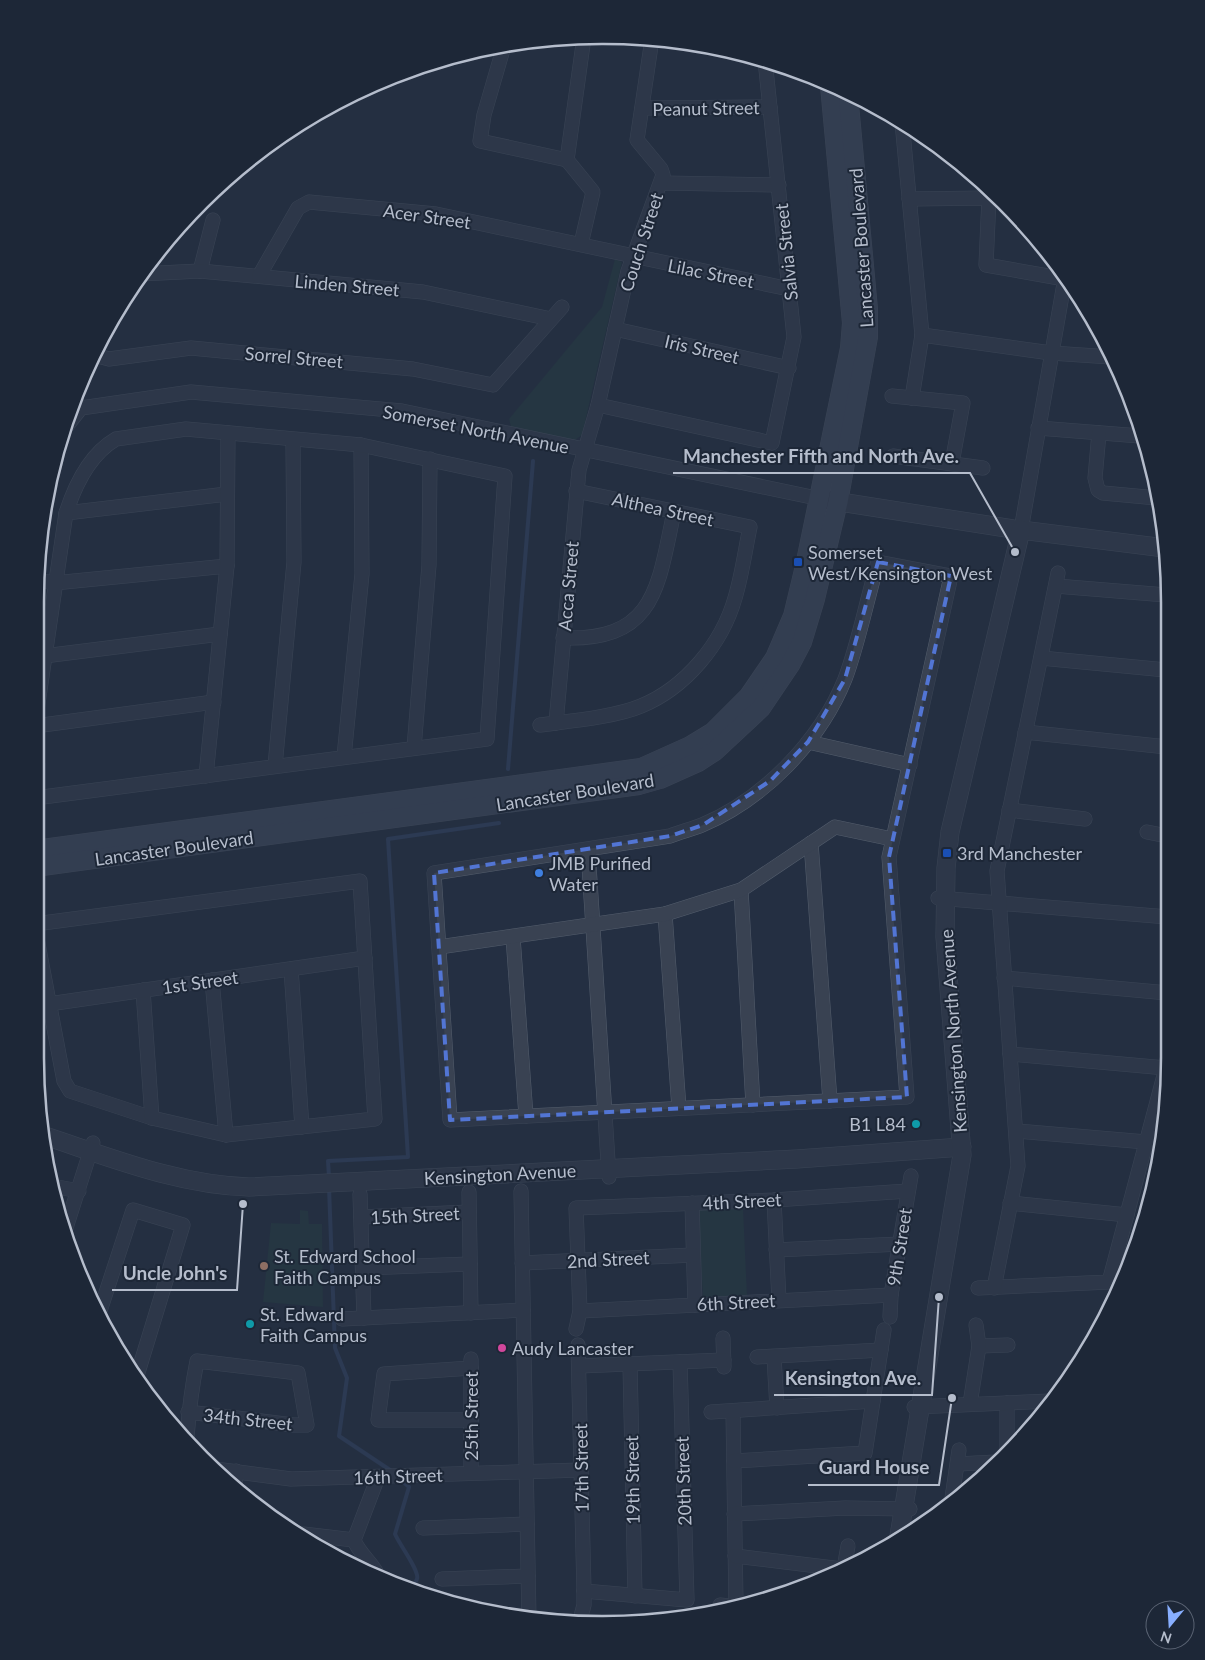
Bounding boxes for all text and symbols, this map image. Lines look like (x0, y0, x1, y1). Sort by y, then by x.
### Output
street label: Peanut Street (652, 96, 760, 120)
street label: Lancaster Boulevard (844, 167, 878, 329)
street label: Couch Street (615, 189, 668, 294)
street label: Acer Street (382, 199, 473, 233)
street label: Salvia Street (770, 202, 802, 302)
street label: Lilac Street (666, 254, 757, 292)
street label: Linden Street (294, 269, 401, 301)
street label: Iris Street (663, 330, 742, 368)
street label: Sorrel Street (244, 342, 345, 372)
street label: Somerset North Avenue (381, 400, 571, 458)
callout: Manchester Fifth and North Ave. (673, 439, 970, 473)
text: Manchester Fifth and North Ave. (683, 444, 959, 467)
street label: Althea Street (610, 487, 716, 531)
street label: Acca Street (553, 540, 583, 632)
place label: Somerset West/Kensington West (808, 541, 993, 584)
marker: Somerset West/Kensington West (792, 556, 804, 568)
street label: Lancaster Boulevard (494, 769, 656, 815)
street label: Lancaster Boulevard (93, 826, 255, 870)
place label: 3rd Manchester (957, 842, 1083, 864)
marker: 3rd Manchester (941, 847, 953, 859)
place label: JMB Purified Water (549, 852, 651, 895)
marker: JMB Purified Water (533, 867, 545, 879)
street label: Kensington North Avenue (935, 929, 971, 1133)
street label: 1st Street (160, 966, 240, 998)
place label: B1 L84 (849, 1113, 906, 1135)
marker: B1 L84 (910, 1118, 922, 1130)
street label: Kensington Avenue (423, 1159, 577, 1189)
street label: 4th Street (702, 1188, 783, 1214)
street label: 15th Street (370, 1202, 461, 1228)
street label: 9th Street (882, 1206, 916, 1288)
place label: St. Edward School Faith Campus (274, 1245, 416, 1288)
street label: 2nd Street (566, 1246, 650, 1272)
callout: Uncle John's (112, 1256, 237, 1290)
marker: St. Edward School Faith Campus (258, 1260, 270, 1272)
text: Uncle John's (123, 1261, 227, 1284)
street label: 6th Street (696, 1289, 777, 1315)
place label: St. Edward Faith Campus (260, 1303, 367, 1346)
marker: St. Edward Faith Campus (244, 1318, 256, 1330)
place label: Audy Lancaster (512, 1337, 634, 1359)
marker: Audy Lancaster (496, 1342, 508, 1354)
callout: Kensington Ave. (774, 1361, 932, 1395)
text: Kensington Ave. (785, 1366, 921, 1389)
street label: 25th Street (460, 1371, 482, 1461)
street label: 34th Street (202, 1403, 294, 1435)
street label: 17th Street (569, 1423, 593, 1513)
street label: 19th Street (620, 1435, 644, 1525)
street label: 20th Street (670, 1435, 696, 1526)
callout: Guard House (808, 1451, 939, 1485)
text: Guard House (819, 1455, 929, 1478)
street label: 16th Street (353, 1463, 444, 1489)
north arrow (1145, 1600, 1195, 1650)
text: N (1158, 1628, 1174, 1648)

